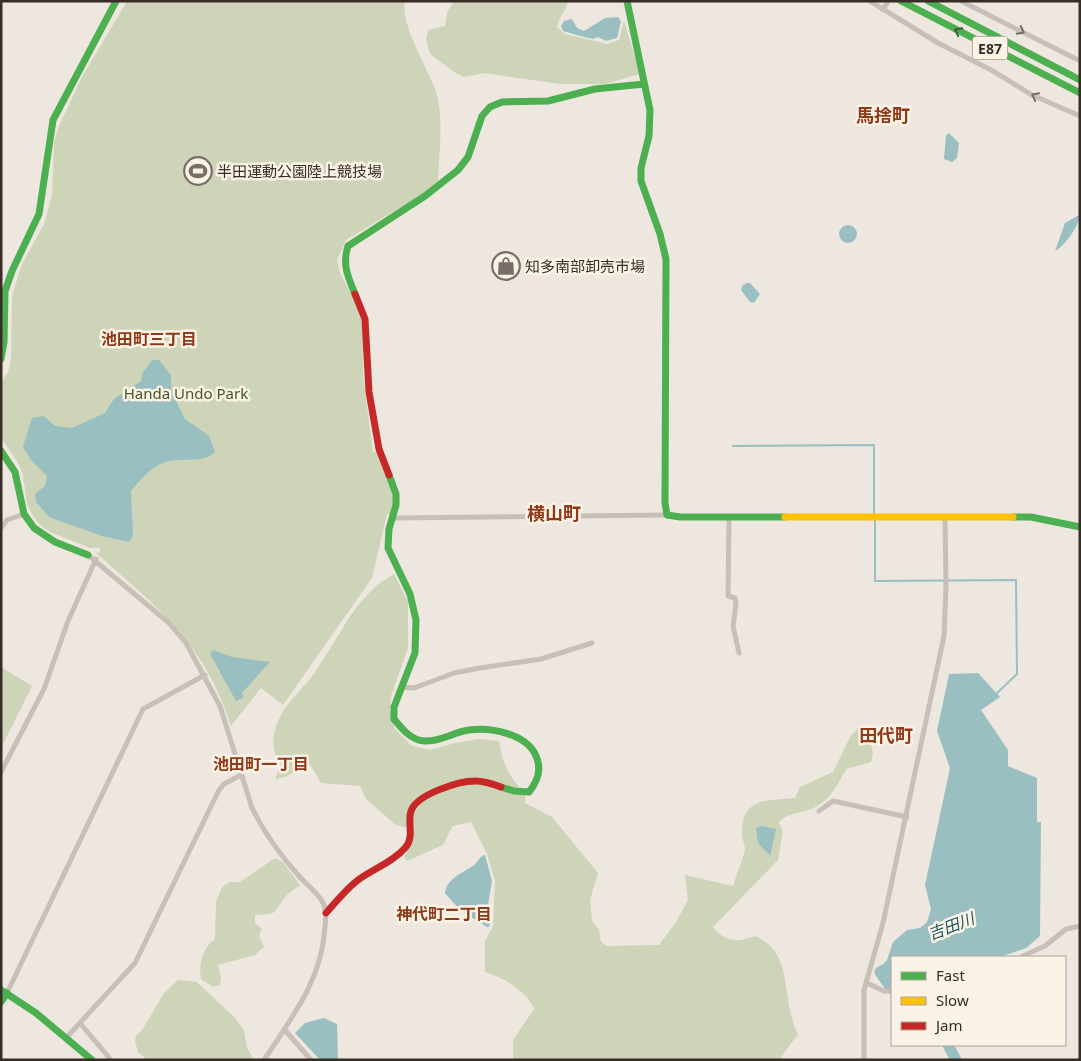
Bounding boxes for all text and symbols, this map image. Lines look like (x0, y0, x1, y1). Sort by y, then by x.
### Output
one-way arrow (1015, 25, 1024, 35)
one-way arrow (955, 28, 964, 38)
road number: E87 (972, 36, 1008, 59)
one-way arrow (1031, 92, 1040, 102)
district label: 馬捨町 (856, 103, 910, 127)
sports icon: 半田運動公園陸上競技場 (183, 156, 213, 186)
place label: 半田運動公園陸上競技場 (217, 161, 382, 181)
shop icon: 知多南部卸売市場 (491, 251, 521, 281)
place label: 知多南部卸売市場 (525, 256, 645, 276)
district label: 池田町三丁目 (101, 328, 197, 350)
park label: Handa Undo Park (124, 383, 248, 403)
district label: 横山町 (527, 501, 581, 525)
district label: 田代町 (859, 723, 913, 747)
district label: 池田町一丁目 (213, 753, 309, 775)
district label: 神代町二丁目 (396, 903, 492, 925)
water label: 吉田川 (925, 906, 979, 945)
legend (891, 956, 1066, 1046)
text: Fast (936, 965, 965, 985)
text: Slow (936, 990, 969, 1010)
text: Jam (934, 1015, 963, 1035)

